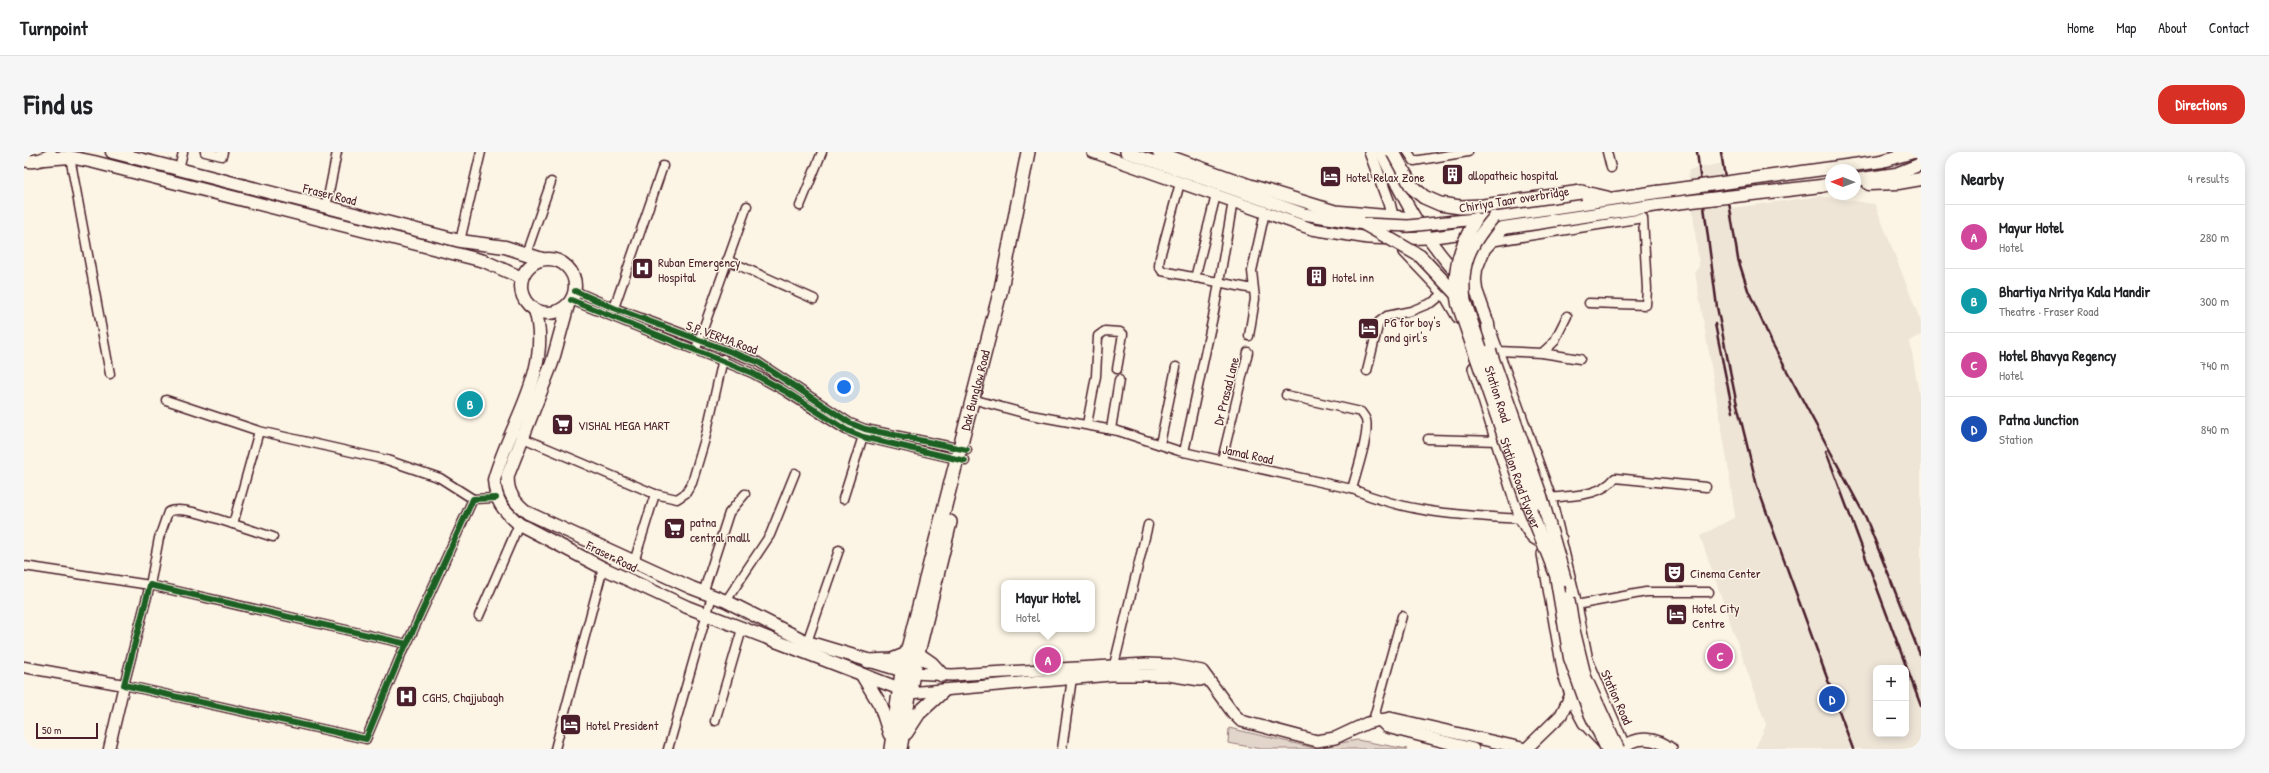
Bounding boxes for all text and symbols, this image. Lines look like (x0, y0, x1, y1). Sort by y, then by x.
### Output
text: Turnpoint (20, 15, 88, 41)
text: Home (2067, 18, 2094, 37)
text: Map (2116, 18, 2136, 37)
text: About (2158, 18, 2187, 37)
text: Contact (2209, 18, 2249, 37)
text: Find us (24, 85, 93, 123)
button: Directions (2158, 85, 2245, 124)
building icon: allopatheic hospital (1439, 162, 1465, 188)
hotel icon: Hotel Relax Zone (1318, 164, 1344, 190)
north arrow (1825, 164, 1861, 200)
place label: allopatheic hospital (1468, 166, 1558, 184)
text: Nearby (1961, 167, 2004, 190)
place label: Hotel Relax Zone (1346, 168, 1425, 186)
text: 4 results (2188, 169, 2229, 187)
street label: Fraser Road (300, 178, 359, 209)
street label: Chiriya Taar overbridge (1458, 181, 1570, 217)
text: Mayur Hotel (1999, 217, 2064, 238)
text: A (1971, 228, 1977, 246)
text: 280 m (2200, 228, 2229, 246)
text: Hotel (1999, 238, 2023, 256)
place label: Ruban Emergency Hospital (658, 253, 741, 286)
hospital icon: Ruban Emergency Hospital (630, 256, 656, 282)
building icon: Hotel inn (1303, 264, 1329, 290)
place label: Hotel inn (1332, 268, 1374, 286)
text: Bhartiya Nritya Kala Mandir (1999, 281, 2150, 302)
text: B (1971, 292, 1977, 310)
text: 300 m (2200, 292, 2229, 310)
text: Theatre · Fraser Road (1999, 302, 2099, 320)
place label: PG for boy's and girl's (1384, 313, 1441, 346)
street label: S.P.VERMA.Road (684, 316, 760, 358)
hotel icon: PG for boy's and girl's (1355, 316, 1381, 342)
text: Hotel Bhavya Regency (1999, 345, 2116, 366)
street label: Dak Bunglow Road (956, 348, 994, 432)
street label: Dr Prasad Lane (1209, 355, 1243, 427)
text: C (1970, 356, 1978, 374)
text: 740 m (2200, 356, 2229, 374)
street label: Station Road (1480, 363, 1516, 425)
text: Hotel (1999, 366, 2023, 384)
your location (834, 377, 854, 397)
pin: B (457, 389, 483, 419)
text: Patna Junction (1999, 409, 2079, 430)
supermarket icon: VISHAL MEGA MART (550, 412, 576, 438)
place label: VISHAL MEGA MART (578, 416, 671, 434)
text: D (1971, 420, 1977, 438)
text: 840 m (2201, 420, 2229, 438)
text: Station (1999, 430, 2033, 448)
street label: Station Road Flyover (1496, 435, 1546, 531)
street label: Jamal Road (1221, 440, 1275, 468)
place label: patna central malll (690, 513, 751, 546)
supermarket icon: patna central malll (661, 516, 687, 542)
street label: Fraser Road (583, 536, 640, 576)
theatre icon: Cinema Center (1661, 560, 1687, 586)
place label: Cinema Center (1690, 564, 1761, 582)
popup (1001, 580, 1095, 632)
text: Mayur Hotel (1016, 587, 1080, 608)
place label: Hotel City Centre (1692, 599, 1740, 632)
hotel icon: Hotel City Centre (1664, 602, 1690, 628)
text: Hotel (1016, 608, 1040, 626)
pin: C (1707, 641, 1733, 671)
pin: A (1035, 645, 1061, 675)
map controls (1873, 665, 1909, 737)
button: + (1873, 665, 1909, 701)
street label: Station Road (1597, 667, 1637, 727)
hospital icon: CGHS, Chajjubagh (394, 684, 420, 710)
pin: D (1819, 684, 1845, 714)
place label: CGHS, Chajjubagh (422, 688, 504, 706)
button: − (1873, 701, 1909, 737)
hotel icon: Hotel President (558, 712, 584, 738)
place label: Hotel President (586, 716, 659, 734)
scale bar (36, 721, 98, 740)
text: 50 m (42, 723, 62, 737)

